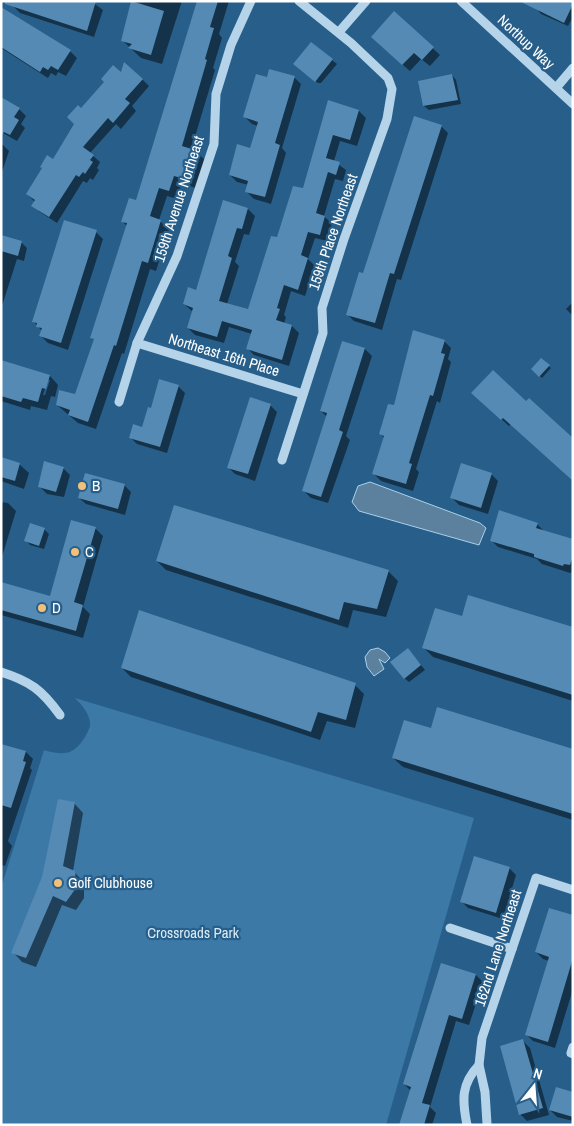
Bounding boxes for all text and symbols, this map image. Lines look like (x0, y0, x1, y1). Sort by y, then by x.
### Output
street label: Northup Way (493, 10, 560, 74)
street label: 159th Avenue Northeast (148, 132, 209, 265)
street label: 159th Place Northeast (303, 170, 362, 293)
street label: Northeast 16th Place (166, 328, 282, 381)
place label: B (92, 475, 100, 496)
marker: B (76, 480, 88, 492)
place label: C (85, 541, 94, 562)
marker: C (69, 546, 81, 558)
place label: D (52, 597, 61, 618)
marker: D (36, 602, 48, 614)
place label: Golf Clubhouse (68, 872, 153, 893)
marker: Golf Clubhouse (52, 877, 64, 889)
street label: 162nd Lane Northeast (469, 886, 526, 1009)
park label: Crossroads Park (147, 922, 240, 943)
north arrow (509, 1061, 559, 1111)
text: N (531, 1064, 544, 1083)

